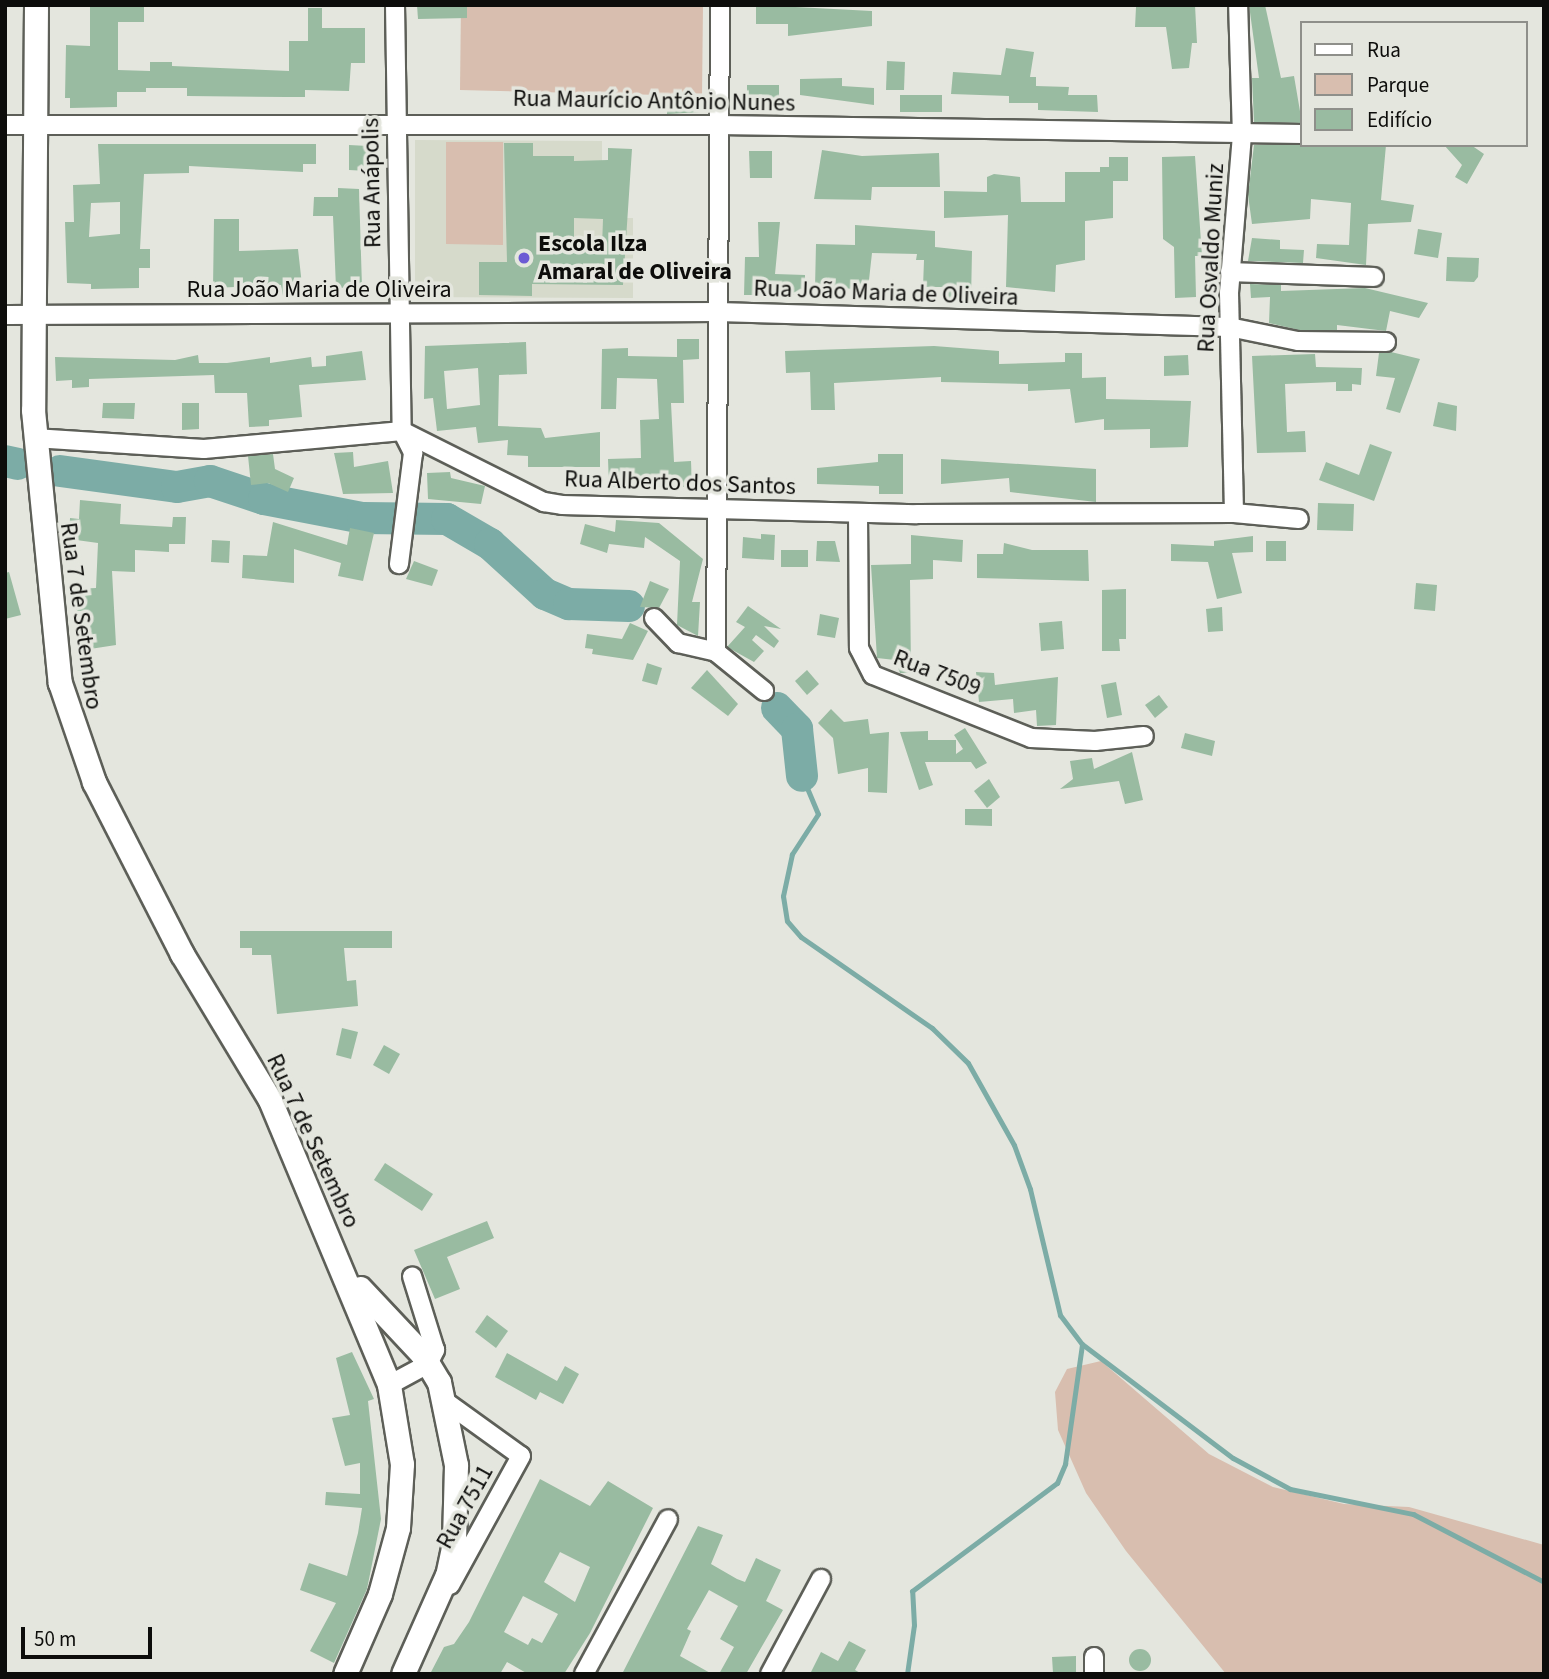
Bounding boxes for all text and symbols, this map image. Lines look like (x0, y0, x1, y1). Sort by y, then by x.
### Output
legend (1300, 21, 1528, 147)
text: Rua (1367, 35, 1401, 65)
text: Parque (1367, 70, 1429, 100)
street label: Rua Maurício Antônio Nunes (512, 84, 796, 118)
text: Edifício (1367, 105, 1432, 135)
street label: Rua Anápolis (356, 118, 388, 248)
street label: Rua Osvaldo Muniz (1192, 163, 1230, 353)
place label: Escola Ilza Amaral de Oliveira (538, 230, 732, 286)
marker: Escola Ilza Amaral de Oliveira (516, 250, 532, 266)
street label: Rua João Maria de Oliveira (753, 274, 1019, 312)
street label: Rua João Maria de Oliveira (186, 276, 452, 304)
street label: Rua Alberto dos Santos (564, 465, 796, 501)
street label: Rua 7 de Setembro (54, 521, 108, 711)
street label: Rua 7509 (889, 643, 985, 703)
street label: Rua 7 de Setembro (260, 1049, 366, 1233)
street label: Rua 7511 (430, 1460, 500, 1554)
scale bar (24, 1612, 156, 1656)
text: 50 m (34, 1624, 76, 1654)

